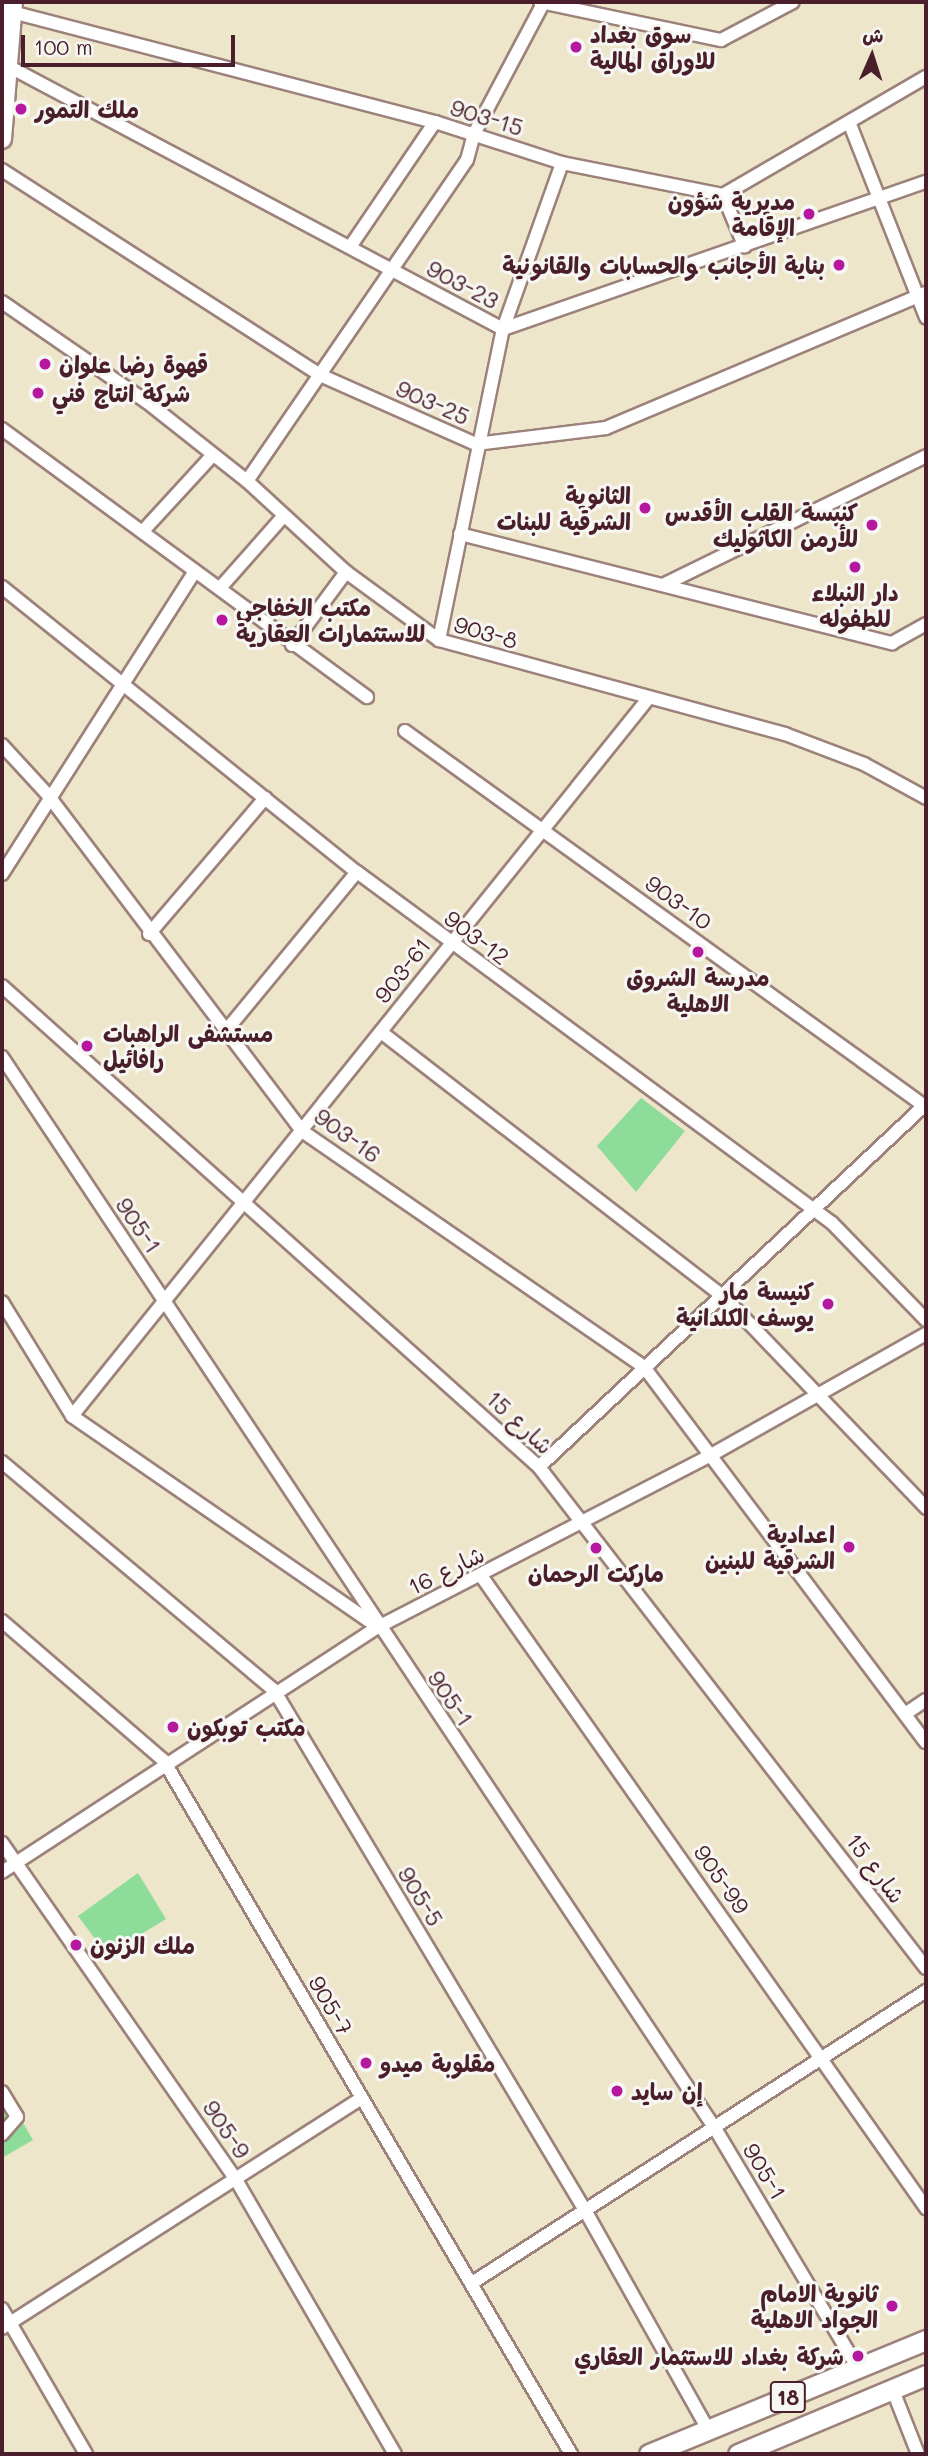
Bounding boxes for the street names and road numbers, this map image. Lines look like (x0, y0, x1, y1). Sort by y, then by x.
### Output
street label: 903-15 (447, 93, 527, 141)
street label: 903-23 (422, 254, 504, 314)
street label: 903-25 (392, 374, 474, 430)
street label: 903-8 (451, 610, 521, 654)
street label: 903-10 (640, 869, 718, 935)
street label: 903-12 (439, 904, 515, 970)
street label: 903-61 (368, 932, 436, 1008)
street label: 903-16 (309, 1102, 387, 1168)
street label: 905-1 (110, 1192, 168, 1258)
street label: شارع 15 (481, 1384, 559, 1460)
street label: شارع 16 (403, 1540, 489, 1600)
street label: 905-1 (422, 1665, 480, 1731)
street label: شارع 15 (841, 1827, 911, 1909)
street label: 905-99 (688, 1839, 756, 1919)
street label: 905-5 (393, 1861, 449, 1931)
street label: 905-7 (303, 1971, 359, 2039)
street label: 905-9 (198, 2095, 256, 2163)
street label: 905-1 (737, 2138, 793, 2204)
road number: 18 (769, 2380, 807, 2414)

